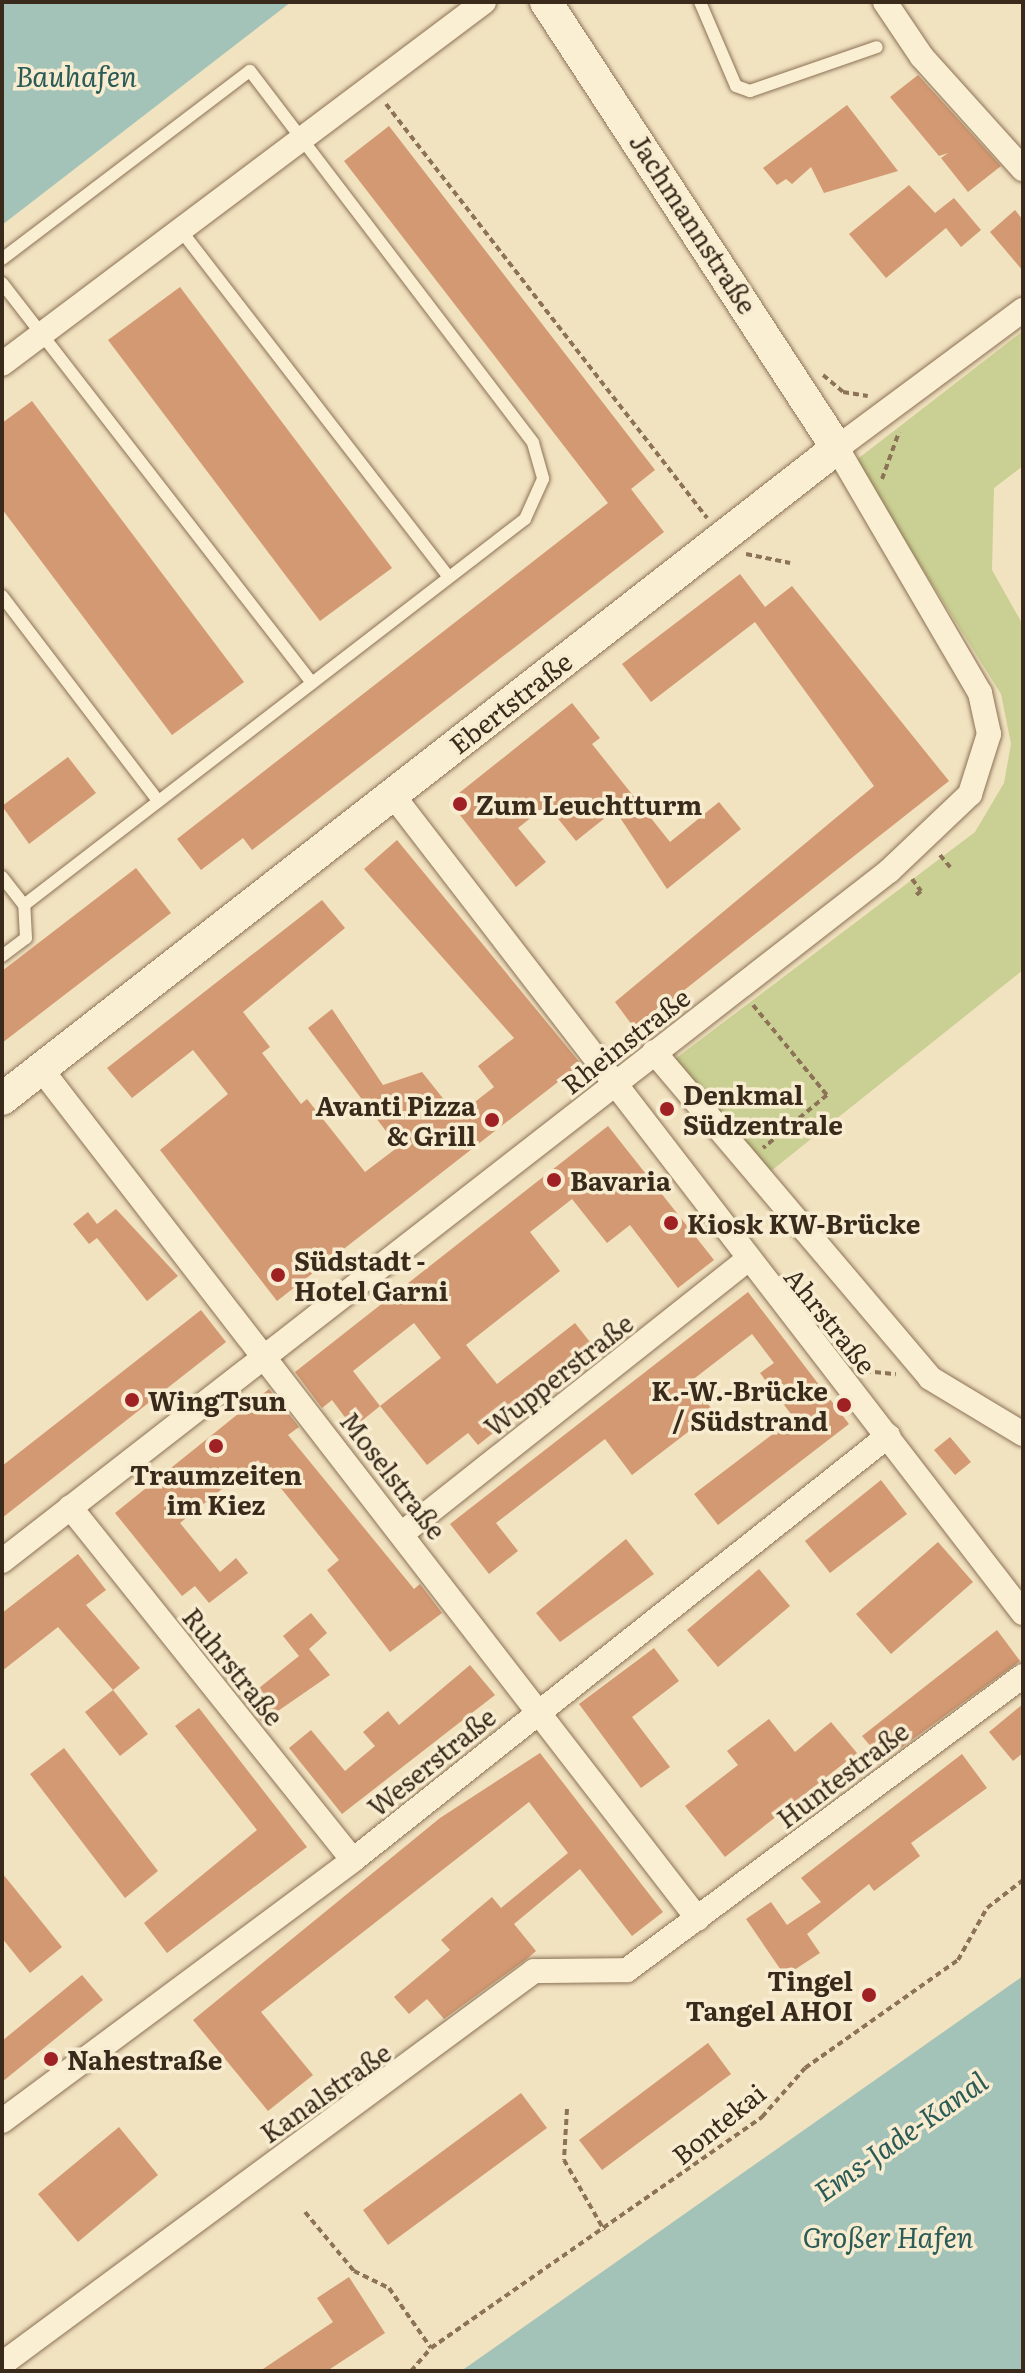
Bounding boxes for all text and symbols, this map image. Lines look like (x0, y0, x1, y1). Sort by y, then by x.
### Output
water label: Bauhafen (15, 58, 137, 92)
street label: Jachmannstraße (624, 127, 764, 319)
street label: Ebertstraße (443, 645, 577, 759)
place label: Zum Leuchtturm (476, 788, 702, 820)
marker: Zum Leuchtturm (451, 795, 469, 813)
street label: Rheinstraße (555, 980, 695, 1100)
place label: Denkmal Südzentrale (683, 1078, 843, 1140)
place label: Avanti Pizza & Grill (315, 1089, 476, 1150)
marker: Denkmal Südzentrale (658, 1100, 676, 1118)
marker: Avanti Pizza & Grill (483, 1111, 501, 1129)
place label: Bavaria (570, 1164, 671, 1196)
marker: Bavaria (545, 1171, 563, 1189)
place label: Kiosk KW-Brücke (687, 1207, 921, 1239)
marker: Kiosk KW-Brücke (662, 1214, 680, 1232)
place label: Südstadt - Hotel Garni (294, 1244, 448, 1306)
street label: Ahrstraße (779, 1261, 883, 1379)
marker: Südstadt - Hotel Garni (269, 1266, 287, 1284)
street label: Wupperstraße (477, 1306, 639, 1442)
place label: K.-W.-Brücke / Südstrand (651, 1374, 828, 1436)
place label: WingTsun (148, 1384, 287, 1416)
marker: WingTsun (123, 1391, 141, 1409)
marker: K.-W.-Brücke / Südstrand (835, 1396, 853, 1414)
street label: Moselstraße (335, 1405, 453, 1545)
marker: Traumzeiten im Kiez (207, 1437, 225, 1455)
place label: Traumzeiten im Kiez (130, 1458, 302, 1520)
street label: Ruhrstraße (177, 1601, 291, 1731)
street label: Weserstraße (361, 1700, 501, 1822)
street label: Huntestraße (770, 1714, 914, 1834)
place label: Tingel Tangel AHOI (685, 1964, 853, 2026)
marker: Tingel Tangel AHOI (860, 1986, 878, 2004)
street label: Kanalstraße (254, 2036, 396, 2148)
place label: Nahestraße (67, 2043, 223, 2075)
marker: Nahestraße (42, 2050, 60, 2068)
water label: Ems-Jade-Kanal (807, 2063, 993, 2207)
street label: Bontekai (665, 2076, 771, 2170)
water label: Großer Hafen (803, 2219, 973, 2253)

